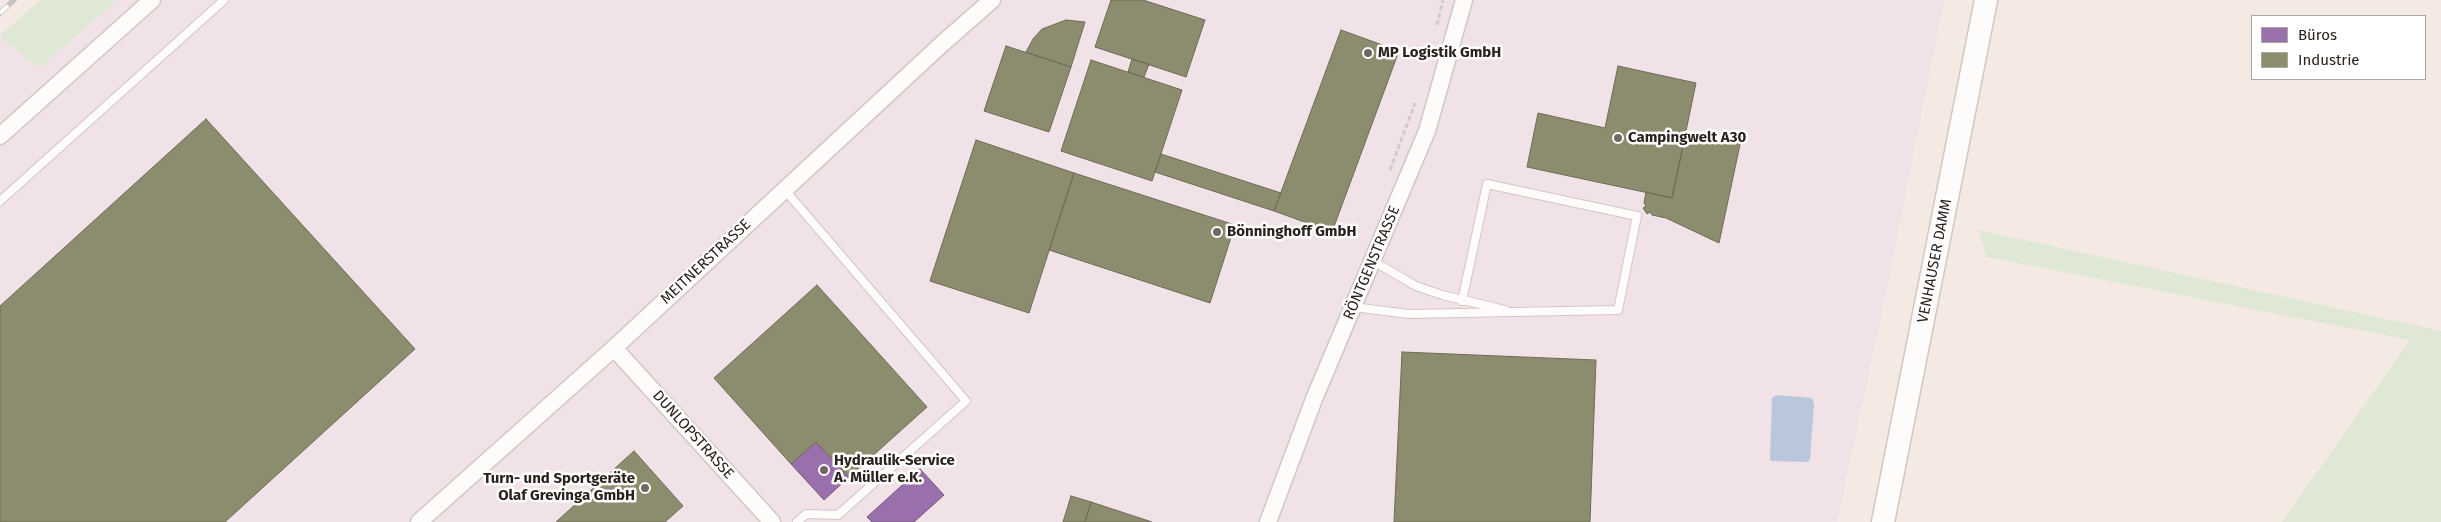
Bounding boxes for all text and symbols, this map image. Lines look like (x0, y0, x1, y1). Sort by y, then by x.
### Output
legend (2251, 15, 2426, 80)
text: Büros (2298, 26, 2337, 44)
place label: MP Logistik GmbH (1378, 44, 1501, 62)
marker: MP Logistik GmbH (1362, 47, 1374, 59)
text: Industrie (2298, 51, 2360, 69)
place label: Campingwelt A30 (1628, 129, 1746, 147)
marker: Campingwelt A30 (1612, 132, 1624, 144)
street label: VENHAUSER DAMM (1914, 198, 1956, 324)
street label: RÖNTGENSTRASSE (1340, 203, 1404, 323)
street label: MEITNERSTRASSE (657, 216, 755, 308)
place label: Bönninghoff GmbH (1227, 223, 1356, 241)
marker: Bönninghoff GmbH (1211, 226, 1223, 238)
street label: DUNLOPSTRASSE (649, 387, 737, 483)
place label: Hydraulik-Service A. Müller e.K. (834, 452, 955, 487)
marker: Hydraulik-Service A. Müller e.K. (818, 464, 830, 476)
place label: Turn- und Sportgeräte Olaf Grevinga GmbH (483, 470, 635, 505)
marker: Turn- und Sportgeräte Olaf Grevinga GmbH (639, 482, 651, 494)

